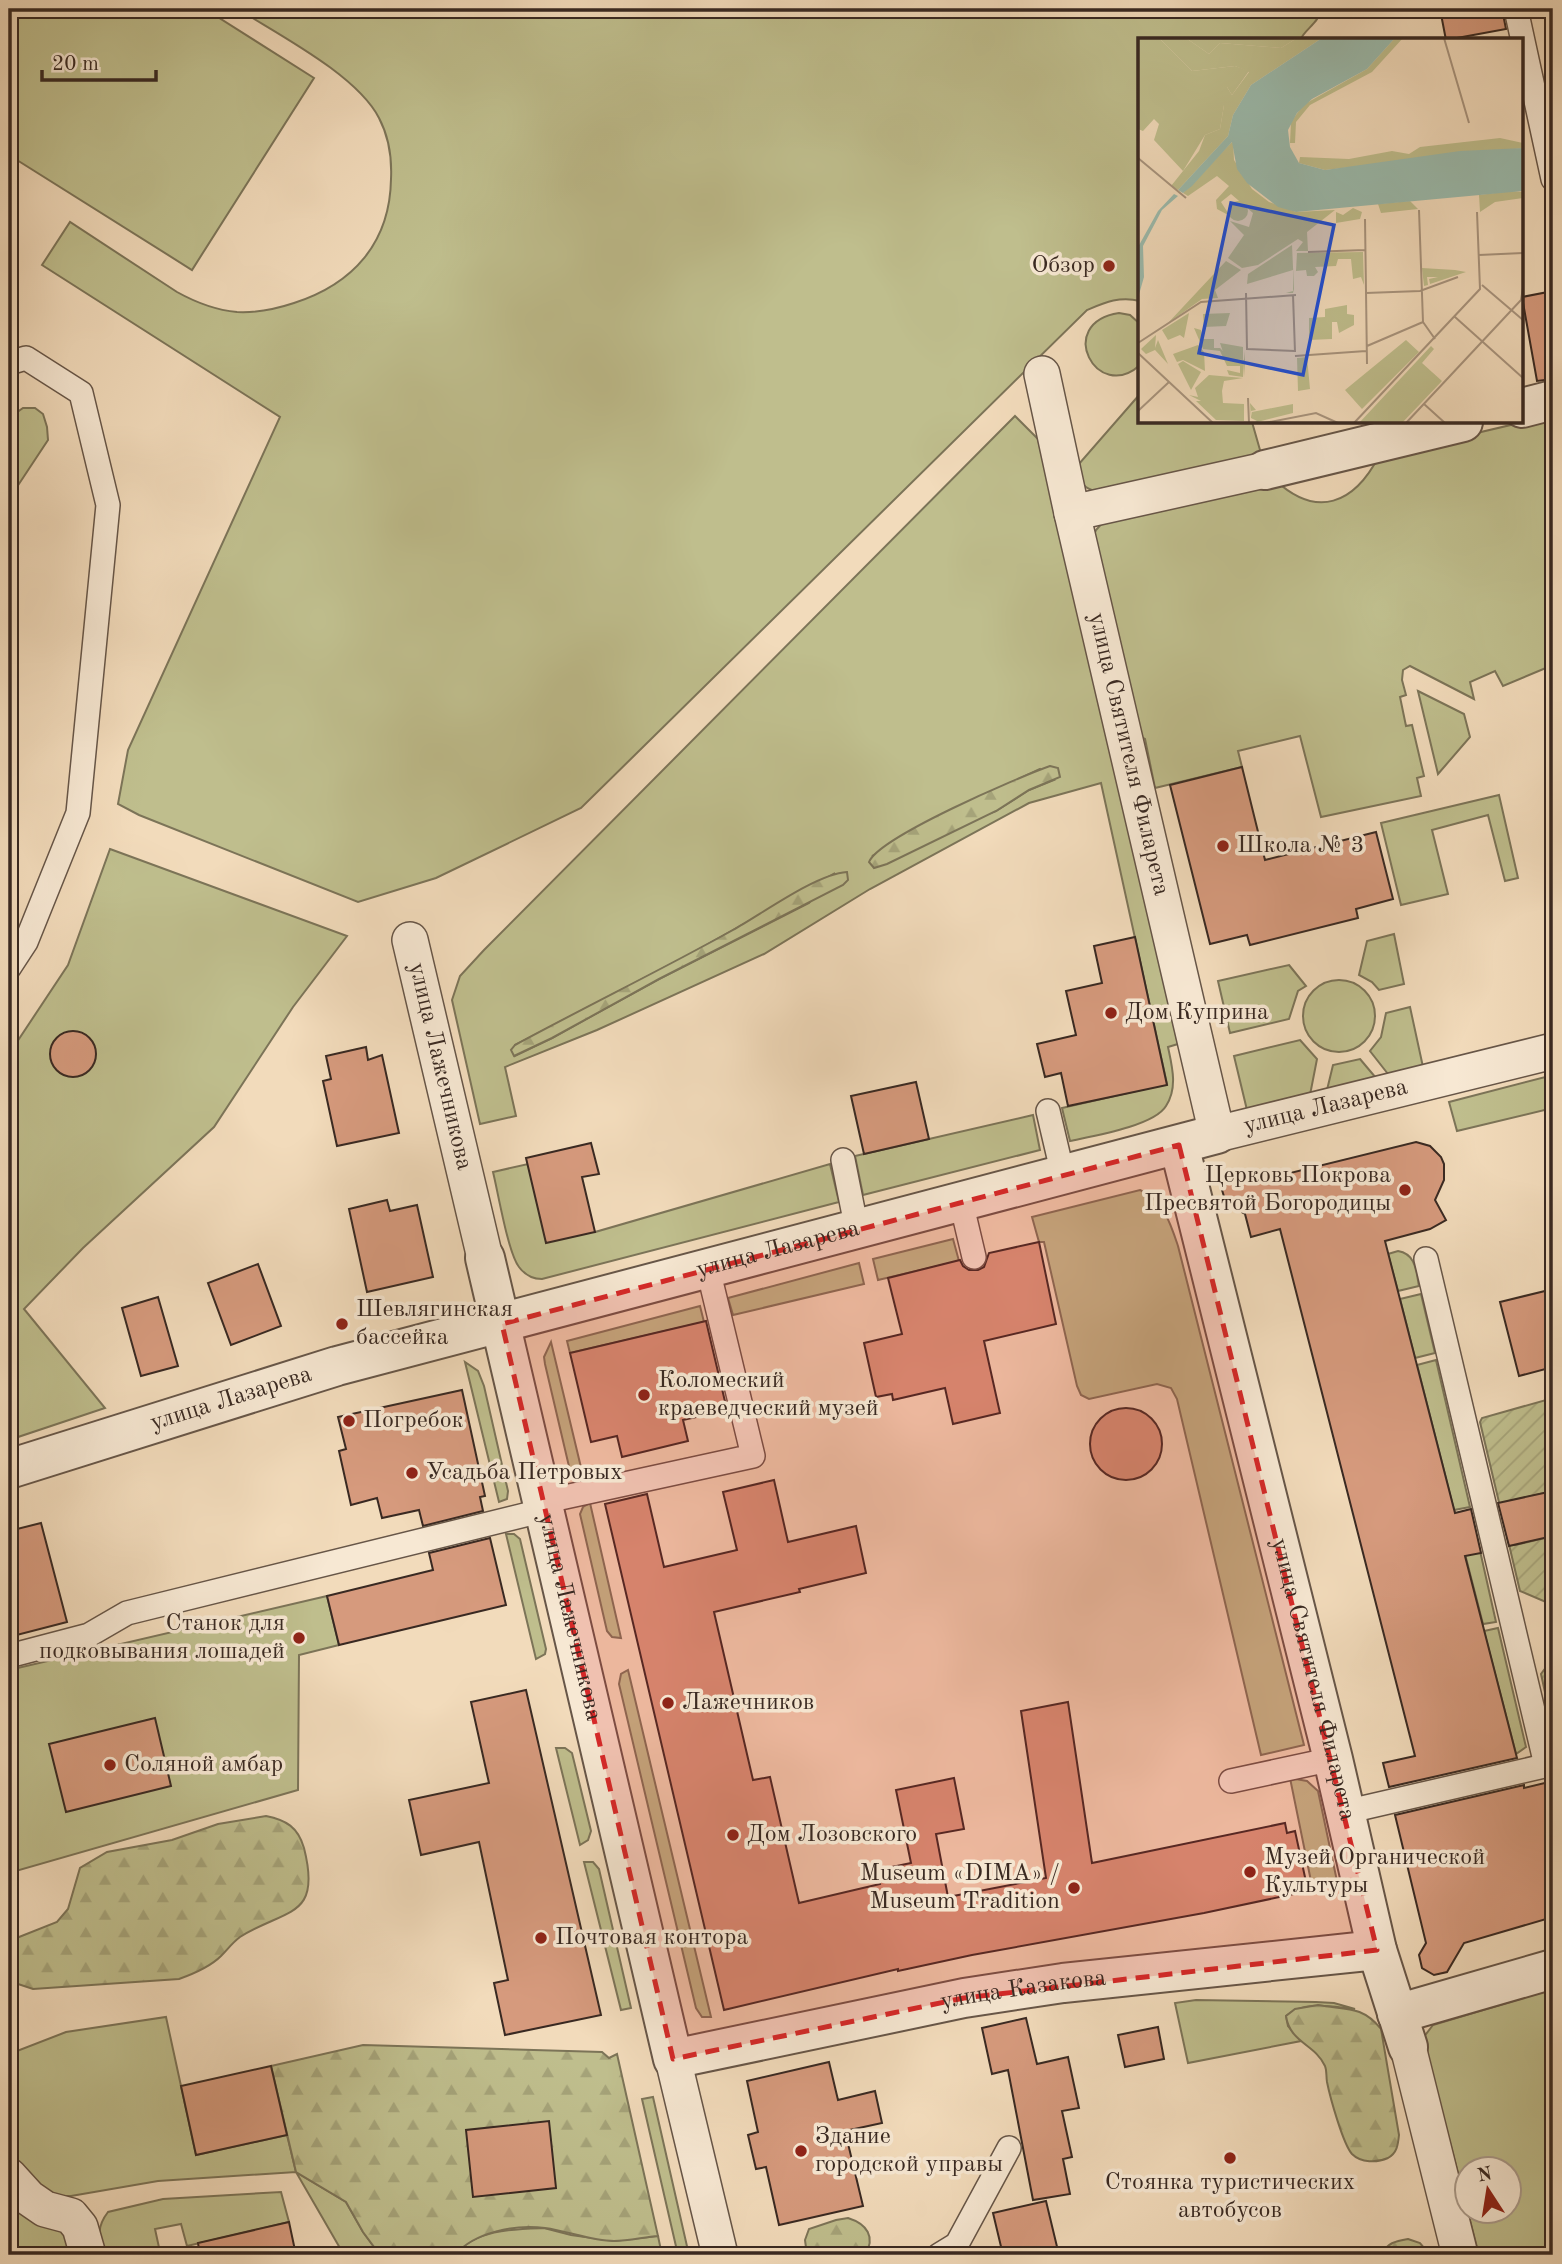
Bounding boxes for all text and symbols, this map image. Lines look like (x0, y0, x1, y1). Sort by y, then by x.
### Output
scale bar (42, 38, 156, 82)
inset map (1138, 38, 1524, 424)
text: 20 m (52, 54, 99, 75)
place label: Обзор (1032, 254, 1095, 278)
marker: Обзор (1101, 258, 1117, 274)
street label: улица Святителя Филарета (1084, 610, 1173, 898)
place label: Школа № 3 (1237, 834, 1364, 858)
marker: Школа № 3 (1215, 838, 1231, 854)
street label: улица Лажечникова (404, 960, 476, 1173)
place label: Дом Куприна (1125, 1001, 1269, 1025)
marker: Дом Куприна (1103, 1005, 1119, 1021)
street label: улица Лазарева (1241, 1075, 1410, 1139)
place label: Церковь Покрова Пресвятой Богородицы (1144, 1164, 1391, 1216)
marker: Церковь Покрова Пресвятой Богородицы (1397, 1182, 1413, 1198)
street label: улица Лазарева (694, 1217, 862, 1283)
place label: Шевлягинская бассейка (356, 1298, 513, 1350)
marker: Шевлягинская бассейка (334, 1316, 350, 1332)
street label: улица Лазарева (148, 1363, 315, 1436)
place label: Коломеский краеведческий музей (658, 1369, 879, 1421)
marker: Коломеский краеведческий музей (636, 1387, 652, 1403)
place label: Погребок (363, 1409, 464, 1433)
marker: Погребок (341, 1413, 357, 1429)
place label: Усадьба Петровых (426, 1461, 623, 1485)
marker: Усадьба Петровых (404, 1465, 420, 1481)
street label: улица Лажечникова (533, 1511, 605, 1724)
street label: улица Святителя Филарета (1266, 1536, 1359, 1823)
place label: Станок для подковывания лошадей (39, 1612, 285, 1664)
marker: Станок для подковывания лошадей (291, 1630, 307, 1646)
place label: Лажечников (682, 1691, 814, 1715)
marker: Лажечников (660, 1695, 676, 1711)
place label: Соляной амбар (124, 1753, 283, 1777)
marker: Соляной амбар (102, 1757, 118, 1773)
place label: Дом Лозовского (747, 1823, 917, 1847)
marker: Дом Лозовского (725, 1827, 741, 1843)
place label: Музей Органической Культуры (1264, 1846, 1485, 1898)
place label: Museum «DIMA» / Museum Tradition (860, 1862, 1060, 1914)
marker: Музей Органической Культуры (1242, 1864, 1258, 1880)
marker: Museum «DIMA» / Museum Tradition (1066, 1880, 1082, 1896)
place label: Почтовая контора (555, 1926, 748, 1950)
marker: Почтовая контора (533, 1930, 549, 1946)
street label: улица Казакова (938, 1967, 1108, 2015)
place label: Здание городской управы (815, 2125, 1003, 2177)
marker: Здание городской управы (793, 2143, 809, 2159)
marker: Стоянка туристических автобусов (1222, 2150, 1238, 2166)
north arrow (1454, 2156, 1524, 2226)
text: N (1476, 2165, 1495, 2187)
place label: Стоянка туристических автобусов (1105, 2171, 1355, 2223)

